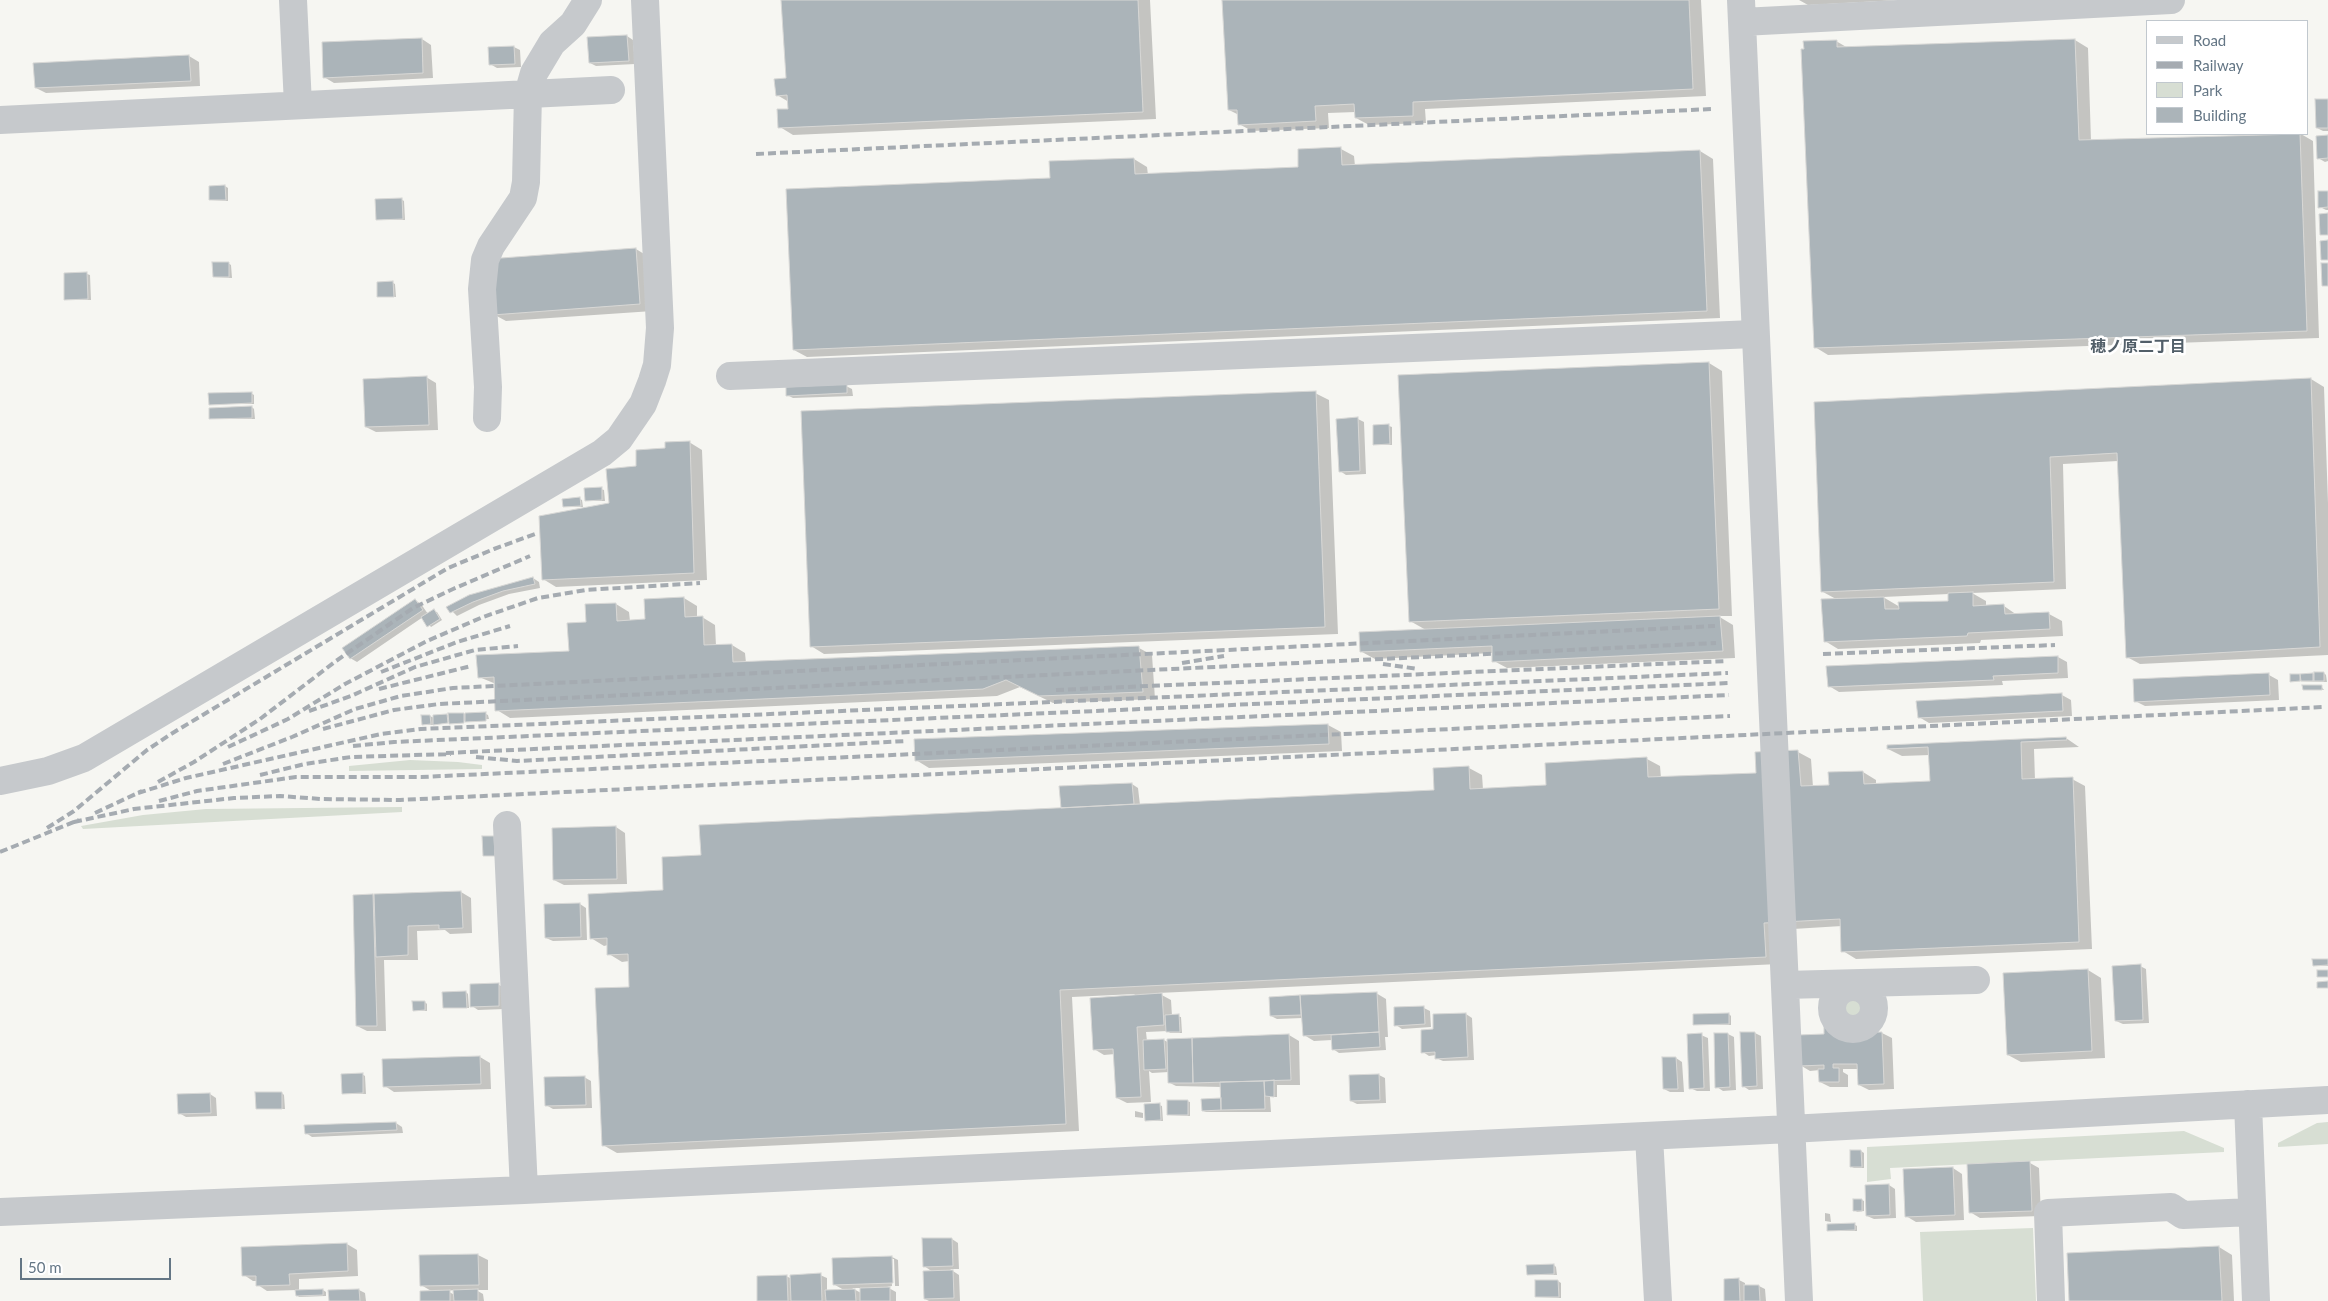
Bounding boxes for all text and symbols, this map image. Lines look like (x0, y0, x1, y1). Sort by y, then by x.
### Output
legend (2146, 20, 2308, 135)
text: Road (2193, 31, 2226, 49)
text: Railway (2193, 56, 2244, 74)
text: Park (2193, 81, 2222, 99)
text: Building (2193, 106, 2246, 124)
district label: 穂ノ原二丁目 (2090, 337, 2186, 357)
scale bar (22, 1248, 174, 1280)
text: 50 m (28, 1258, 62, 1276)

